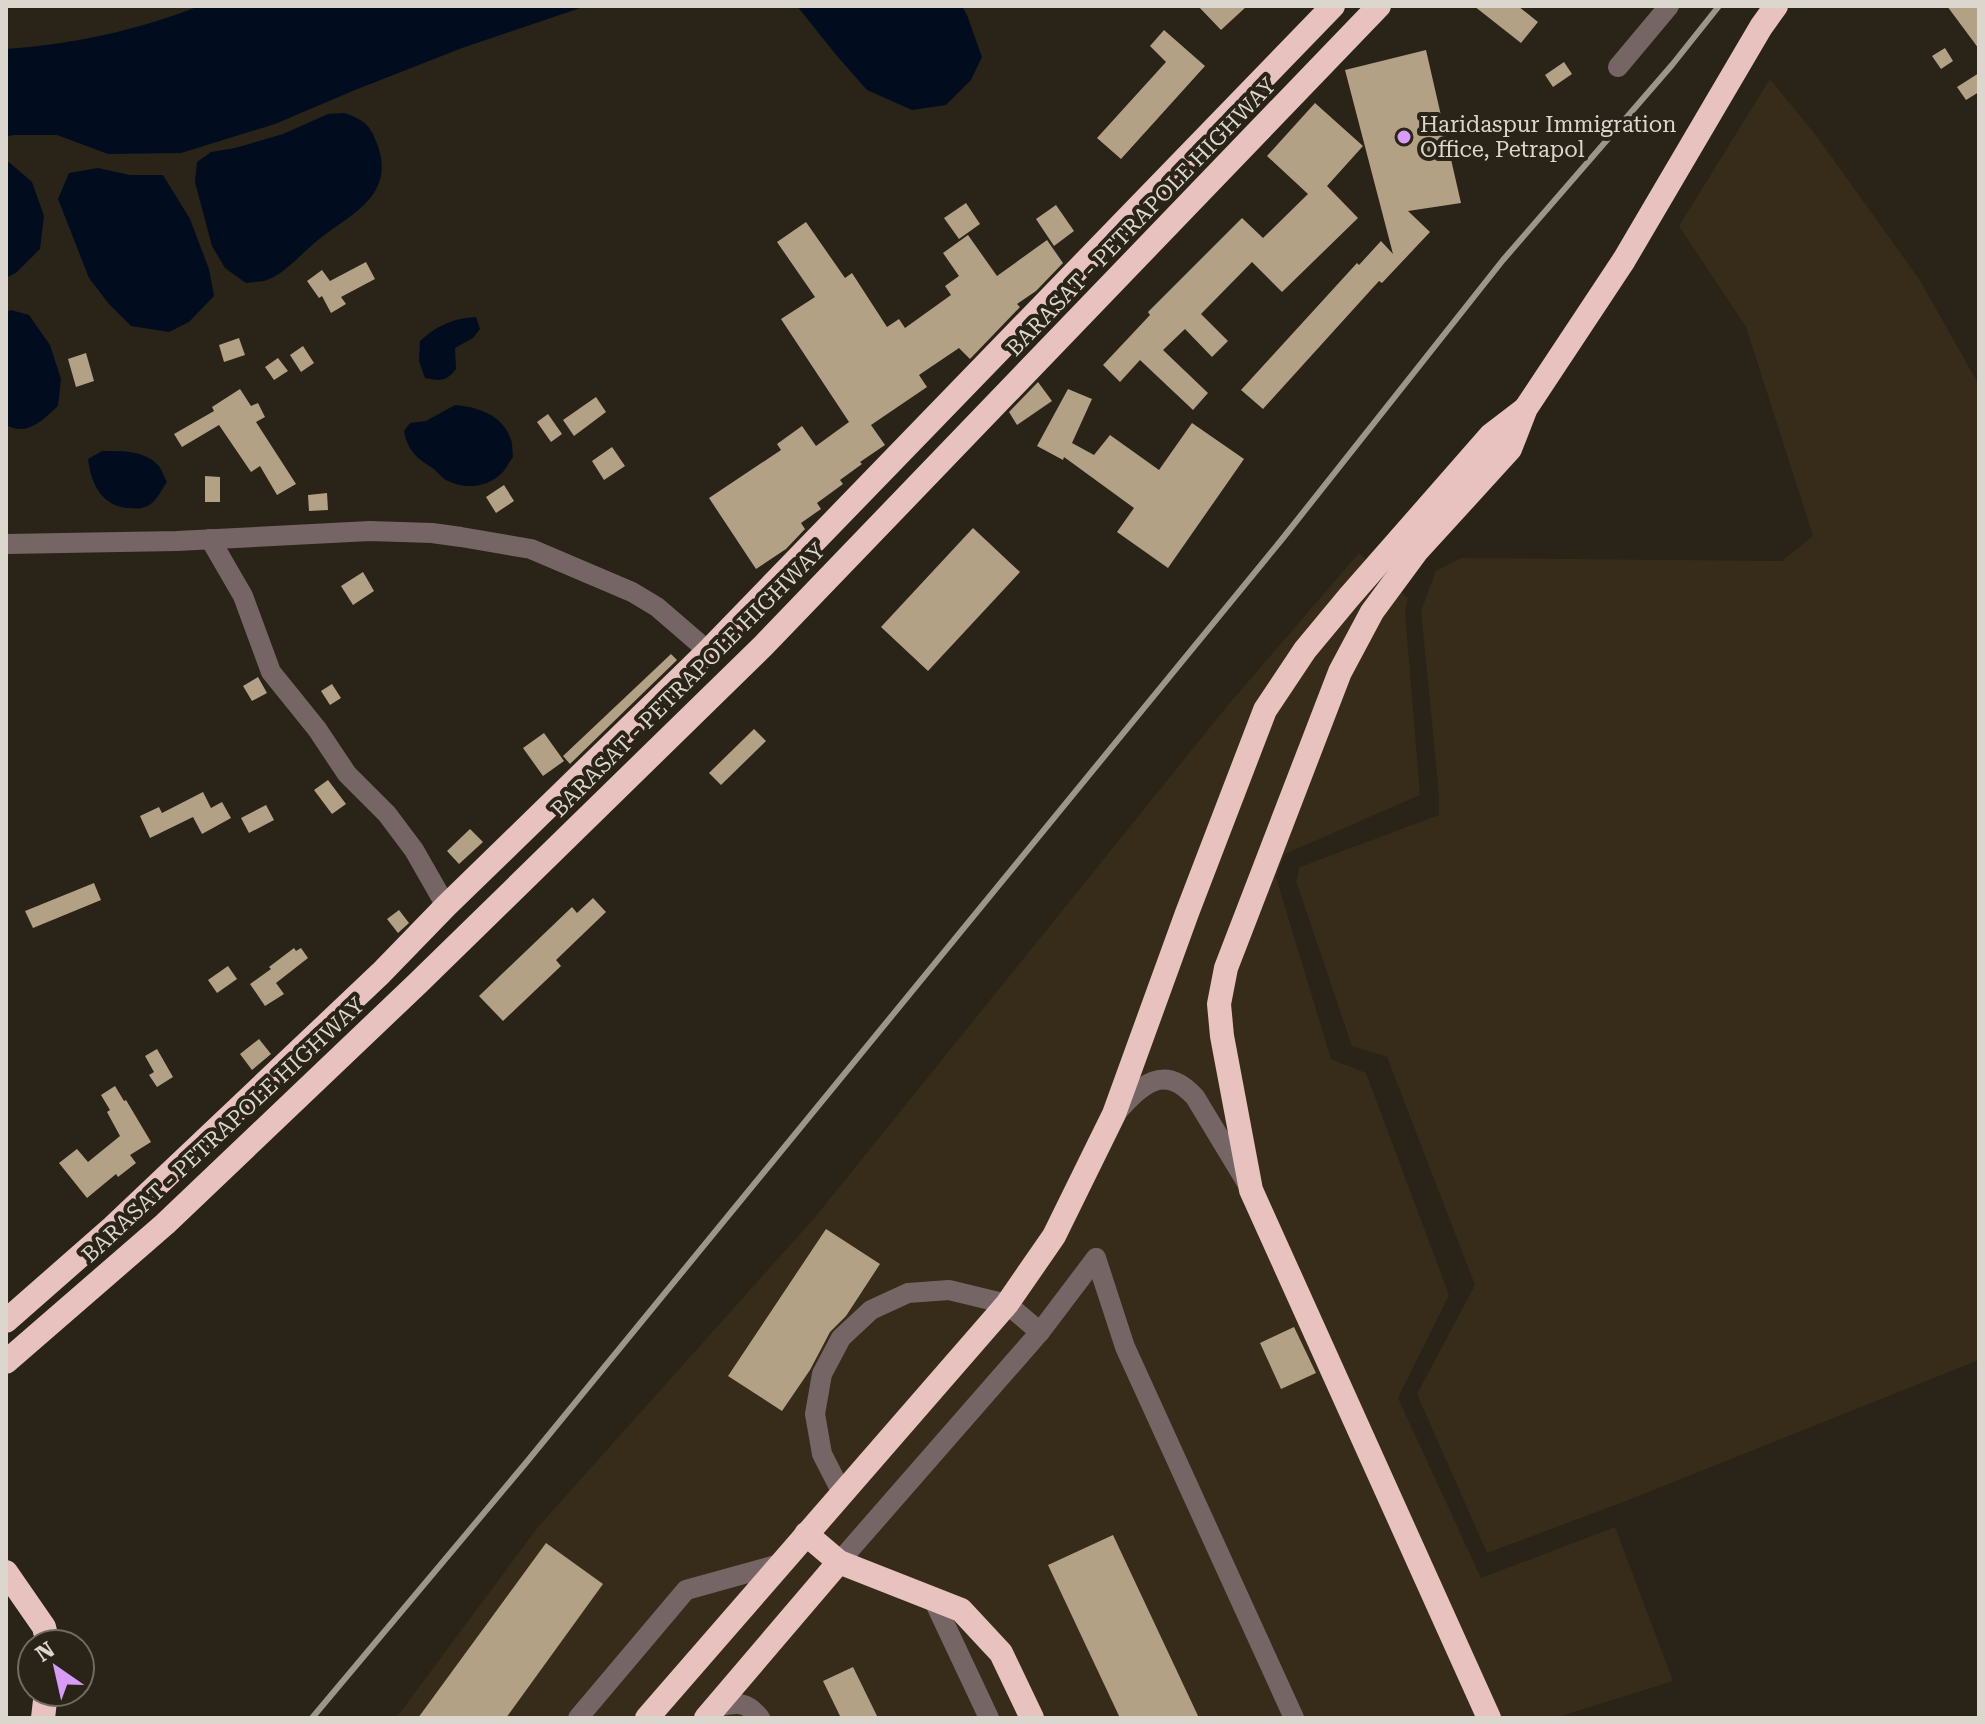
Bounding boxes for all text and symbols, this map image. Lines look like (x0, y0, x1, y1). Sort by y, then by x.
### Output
street label: BARASAT - PETRAPOLE HIGHWAY (1001, 73, 1281, 361)
place label: Haridaspur Immigration Office, Petrapol (1420, 112, 1677, 162)
marker: Haridaspur Immigration Office, Petrapol (1395, 128, 1413, 146)
street label: BARASAT - PETRAPOLE HIGHWAY (546, 538, 830, 822)
street label: BARASAT - PETRAPOLE HIGHWAY (77, 992, 369, 1268)
north arrow (16, 1628, 96, 1708)
text: N (31, 1637, 59, 1667)

